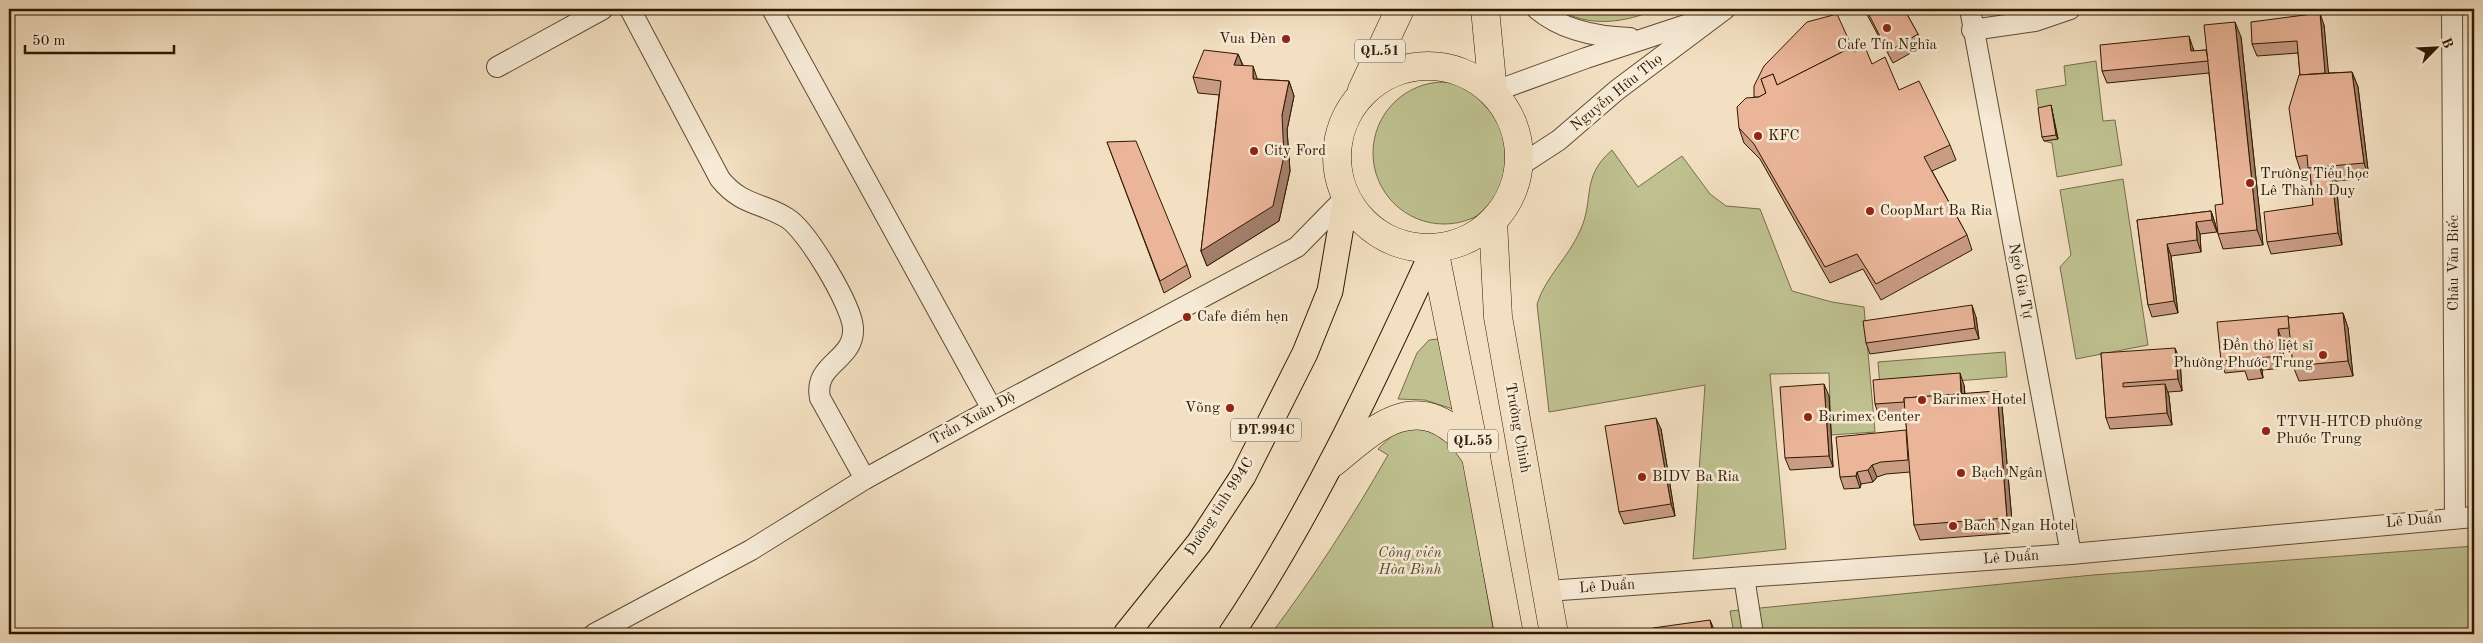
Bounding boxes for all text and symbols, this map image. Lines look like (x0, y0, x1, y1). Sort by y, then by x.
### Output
scale bar (25, 22, 174, 54)
marker: Cafe Tín Nghĩa (1881, 22, 1893, 34)
north arrow (2410, 22, 2460, 72)
place label: Vua Đèn (1219, 32, 1276, 47)
marker: Vua Đèn (1280, 33, 1292, 45)
text: 50 m (32, 34, 66, 49)
text: B (2439, 36, 2455, 51)
place label: Cafe Tín Nghĩa (1837, 38, 1938, 53)
road number: QL.51 (1355, 40, 1405, 62)
street label: Nguyễn Hữu Thọ (1568, 51, 1666, 134)
place label: KFC (1768, 129, 1800, 144)
marker: KFC (1752, 130, 1764, 142)
place label: City Ford (1264, 144, 1326, 159)
marker: City Ford (1248, 145, 1260, 157)
place label: Trường Tiểu học Lê Thành Duy (2260, 165, 2369, 199)
marker: Trường Tiểu học Lê Thành Duy (2244, 177, 2256, 189)
place label: CoopMart Ba Ria (1880, 204, 1993, 219)
marker: CoopMart Ba Ria (1864, 205, 1876, 217)
street label: Châu Văn Biếc (2446, 214, 2462, 311)
street label: Ngô Gia Tự (2005, 242, 2035, 321)
place label: Cafe điểm hẹn (1197, 308, 1289, 325)
marker: Cafe điểm hẹn (1181, 311, 1193, 323)
place label: Đền thờ liệt sĩ Phường Phước Trung (2173, 337, 2314, 371)
marker: Đền thờ liệt sĩ Phường Phước Trung (2317, 349, 2329, 361)
street label: Trường Chinh (1502, 382, 1532, 474)
street label: Trần Xuân Độ (927, 388, 1018, 448)
place label: Barimex Hotel (1932, 393, 2026, 408)
marker: Barimex Hotel (1916, 394, 1928, 406)
place label: Võng (1185, 401, 1220, 416)
marker: Võng (1224, 402, 1236, 414)
place label: Barimex Center (1818, 410, 1920, 425)
marker: Barimex Center (1802, 411, 1814, 423)
place label: TTVH-HTCĐ phường Phước Trung (2276, 415, 2422, 447)
road number: ĐT.994C (1231, 418, 1301, 442)
marker: TTVH-HTCĐ phường Phước Trung (2260, 425, 2272, 437)
road number: QL.55 (1448, 430, 1498, 452)
street label: Đường tỉnh 994C (1183, 455, 1257, 559)
place label: Bạch Ngân (1971, 466, 2043, 481)
marker: Bạch Ngân (1955, 467, 1967, 479)
place label: BIDV Ba Ria (1652, 470, 1740, 485)
marker: BIDV Ba Ria (1636, 471, 1648, 483)
street label: Lê Duẩn (2385, 509, 2443, 531)
place label: Bach Ngan Hotel (1963, 519, 2074, 534)
marker: Bach Ngan Hotel (1947, 520, 1959, 532)
park label: Công viên Hòa Bình (1378, 546, 1442, 578)
street label: Lê Duẩn (1982, 547, 2040, 567)
street label: Lê Duẩn (1578, 576, 1636, 596)

